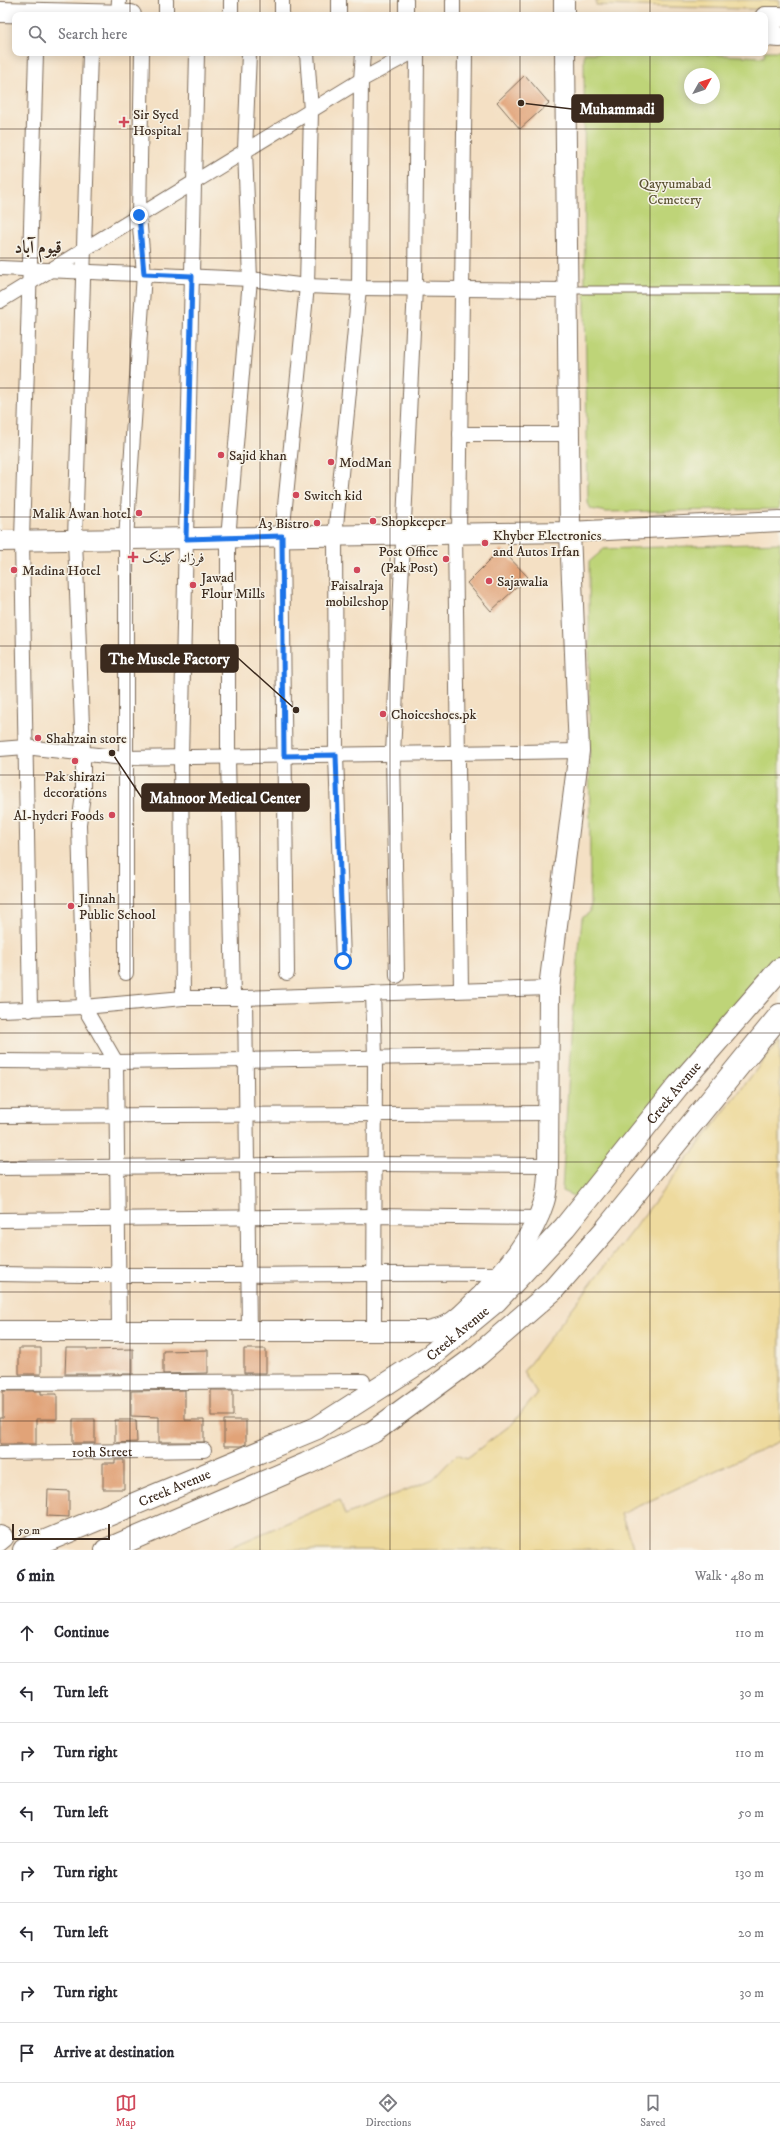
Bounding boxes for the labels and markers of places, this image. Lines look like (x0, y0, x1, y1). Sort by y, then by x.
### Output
callout: Muhammadi (572, 95, 663, 122)
place label: Sir Syed Hospital (133, 106, 182, 140)
marker: Sir Syed Hospital (118, 116, 130, 128)
place label: Sajid khan (229, 447, 287, 465)
marker: Sajid khan (216, 450, 226, 460)
place label: ModMan (339, 454, 392, 472)
marker: ModMan (326, 457, 336, 467)
place label: Switch kid (304, 487, 362, 505)
marker: Switch kid (291, 490, 301, 500)
place label: Malik Awan hotel (32, 505, 132, 523)
marker: Malik Awan hotel (134, 508, 144, 518)
place label: Shopkeeper (381, 513, 447, 531)
place label: A3 Bistro (258, 515, 309, 533)
marker: Shopkeeper (368, 516, 378, 526)
marker: A3 Bistro (312, 518, 322, 528)
place label: Khyber Electronics and Autos Irfan (493, 527, 602, 561)
marker: Khyber Electronics and Autos Irfan (480, 538, 490, 548)
place label: Post Office (Pak Post) (379, 543, 438, 577)
place label: فرزانہ کلینک (142, 549, 205, 567)
marker: فرزانہ کلینک (127, 551, 139, 563)
marker: Post Office (Pak Post) (441, 554, 451, 564)
place label: Madina Hotel (22, 562, 101, 580)
marker: Madina Hotel (9, 565, 19, 575)
marker: Faisalraja mobileshop (352, 565, 362, 575)
place label: Jawad Flour Mills (199, 569, 265, 603)
place label: Sajawalia (497, 573, 548, 591)
marker: Sajawalia (484, 576, 494, 586)
place label: Faisalraja mobileshop (325, 577, 389, 611)
marker: Jawad Flour Mills (188, 580, 198, 590)
callout: The Muscle Factory (101, 645, 238, 672)
place label: Choiceshoes.pk (391, 706, 476, 724)
marker: Choiceshoes.pk (378, 709, 388, 719)
place label: Shahzain store (46, 730, 127, 748)
marker: Shahzain store (33, 733, 43, 743)
marker: Pak shirazi decorations (70, 756, 80, 766)
place label: Pak shirazi decorations (43, 768, 107, 802)
callout: Mahnoor Medical Center (142, 784, 309, 811)
place label: Al-hyderi Foods (13, 807, 104, 825)
marker: Al-hyderi Foods (107, 810, 117, 820)
place label: Jinnah Public School (77, 890, 156, 924)
marker: Jinnah Public School (66, 901, 76, 911)

